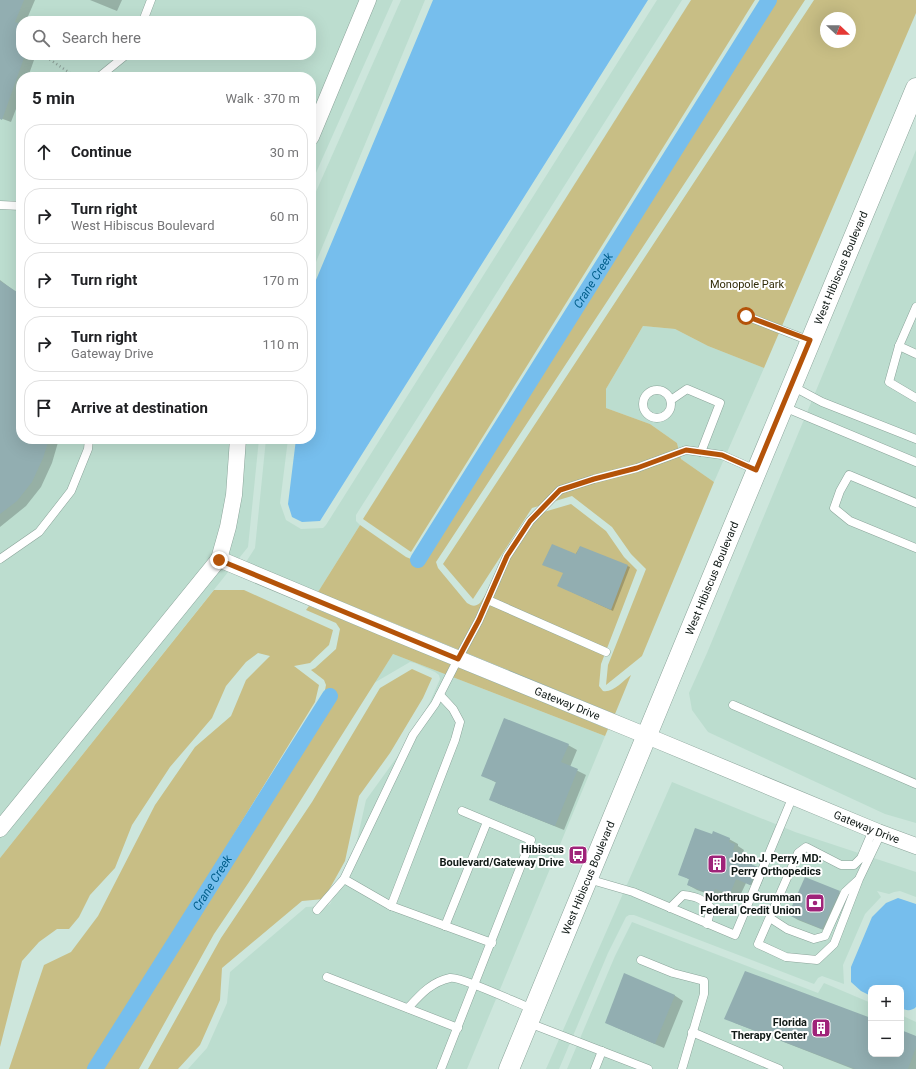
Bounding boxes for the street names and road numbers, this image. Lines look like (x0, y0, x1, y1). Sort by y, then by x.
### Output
street label: West Hibiscus Boulevard (812, 209, 871, 327)
street label: West Hibiscus Boulevard (683, 520, 741, 637)
street label: Gateway Drive (532, 685, 602, 723)
street label: Gateway Drive (832, 808, 901, 846)
street label: West Hibiscus Boulevard (559, 819, 618, 937)

